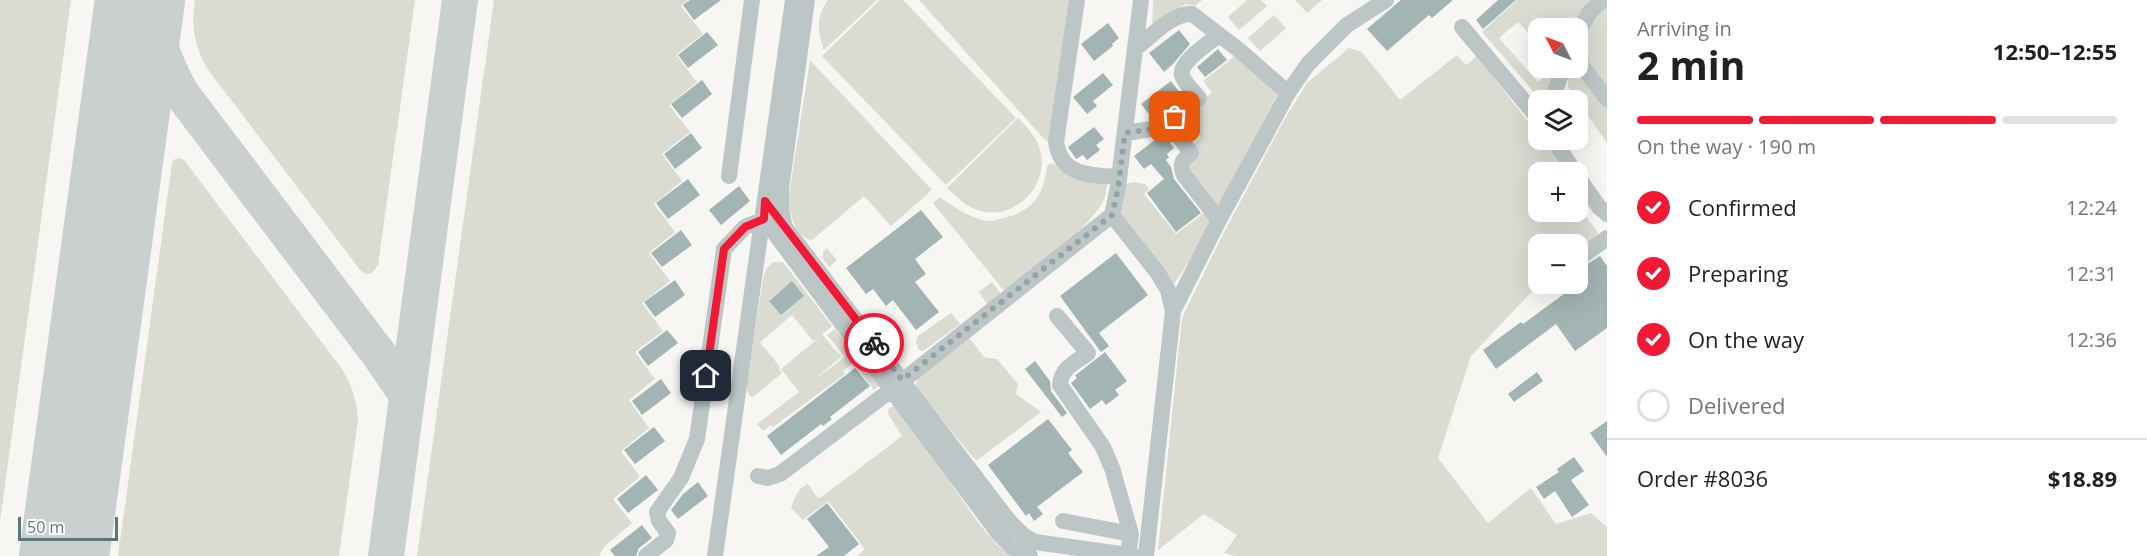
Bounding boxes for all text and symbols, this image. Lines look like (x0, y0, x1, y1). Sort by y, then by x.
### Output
text: Arriving in (1637, 15, 1732, 42)
north arrow (1528, 18, 1588, 78)
map controls (1528, 18, 1588, 294)
text: 12:50–12:55 (1993, 36, 2117, 66)
text: 2 min (1637, 38, 1745, 91)
button: layers (1528, 90, 1588, 150)
pin (1149, 91, 1200, 142)
icon: bag (1158, 100, 1191, 133)
text: On the way · 190 m (1637, 133, 1816, 160)
button: + (1528, 162, 1588, 222)
icon: check (1637, 191, 1670, 224)
text: Confirmed (1688, 192, 1797, 222)
text: 12:24 (2066, 194, 2117, 221)
button: − (1528, 234, 1588, 294)
icon: check (1637, 257, 1670, 290)
text: Preparing (1688, 258, 1788, 288)
text: 12:31 (2066, 260, 2117, 287)
courier (844, 313, 904, 373)
icon: check (1637, 323, 1670, 356)
text: On the way (1688, 324, 1804, 354)
text: 12:36 (2066, 326, 2117, 353)
icon: bike (858, 327, 891, 360)
pin (680, 350, 731, 401)
icon: home (689, 359, 722, 392)
text: Delivered (1688, 390, 1786, 420)
text: Order #8036 (1637, 463, 1768, 493)
text: $18.89 (2048, 463, 2117, 493)
scale bar (18, 514, 118, 542)
text: 50 m (27, 516, 64, 538)

